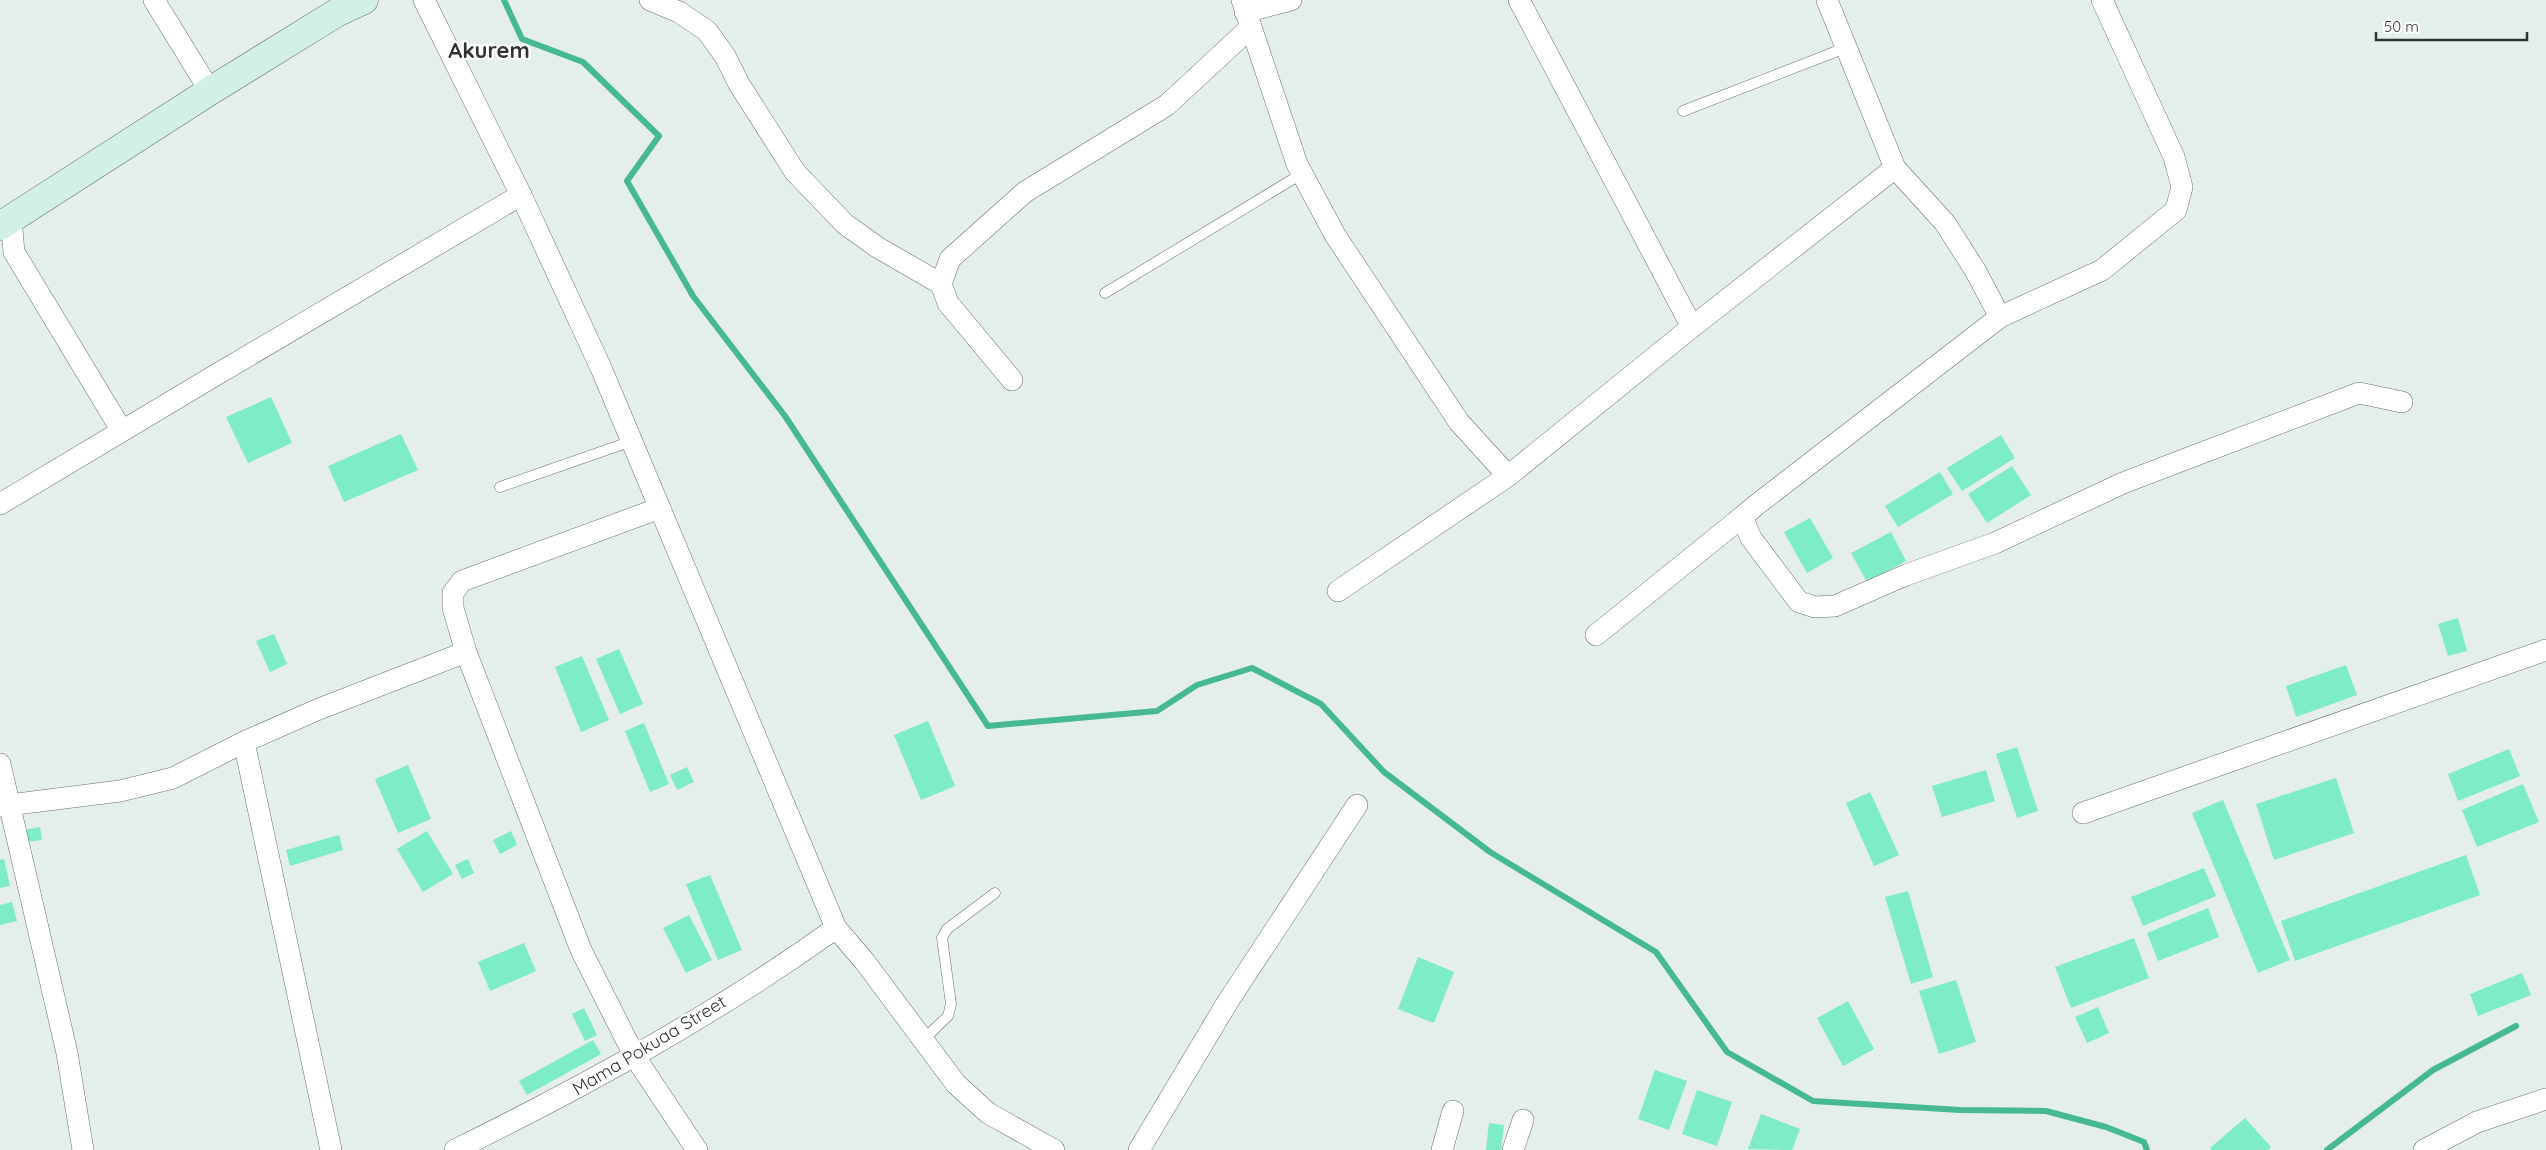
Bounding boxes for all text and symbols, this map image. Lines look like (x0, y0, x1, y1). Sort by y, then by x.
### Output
scale bar (2376, 10, 2527, 42)
text: 50 m (2384, 17, 2419, 36)
district label: Akurem (448, 36, 530, 64)
street label: Mama Pokuaa Street (568, 990, 730, 1100)

